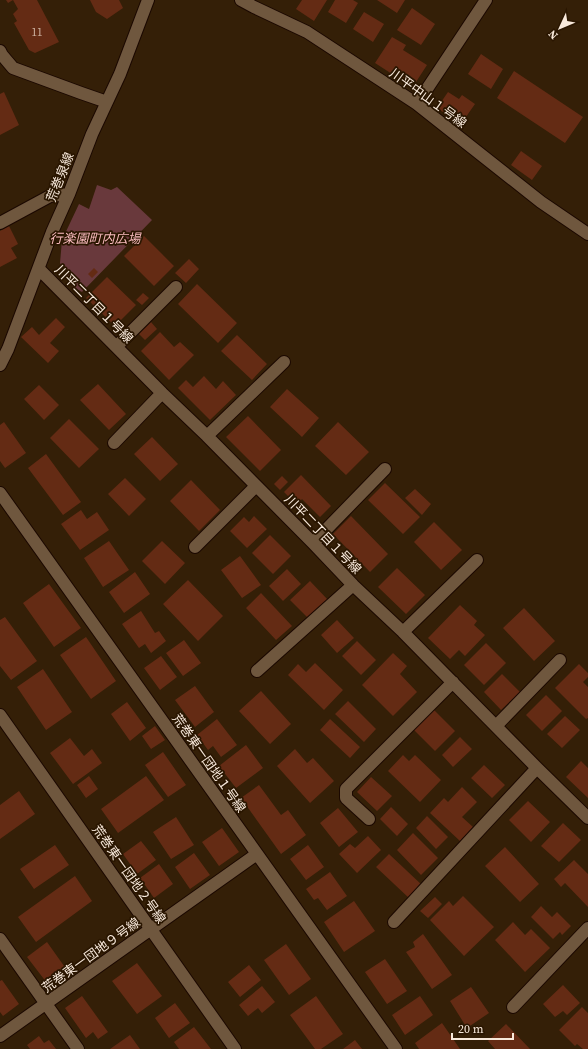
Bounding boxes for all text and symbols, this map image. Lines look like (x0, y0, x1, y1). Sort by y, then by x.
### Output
north arrow (540, 8, 580, 48)
house number: 11 (32, 25, 43, 40)
text: N (545, 27, 561, 43)
street label: 川平中山１号線 (386, 64, 470, 132)
street label: 荒巻泉線 (42, 150, 78, 204)
park label: 行楽園町内広場 (49, 230, 142, 247)
street label: 川平二丁目１号線 (51, 261, 137, 347)
street label: 川平二丁目１号線 (281, 491, 365, 577)
street label: 荒巻東一団地１号線 (168, 710, 250, 816)
street label: 荒巻東一団地２号線 (88, 821, 170, 927)
street label: 荒巻東一団地９号線 (39, 914, 143, 996)
scale bar (452, 1015, 513, 1041)
text: 20 m (458, 1021, 484, 1037)

